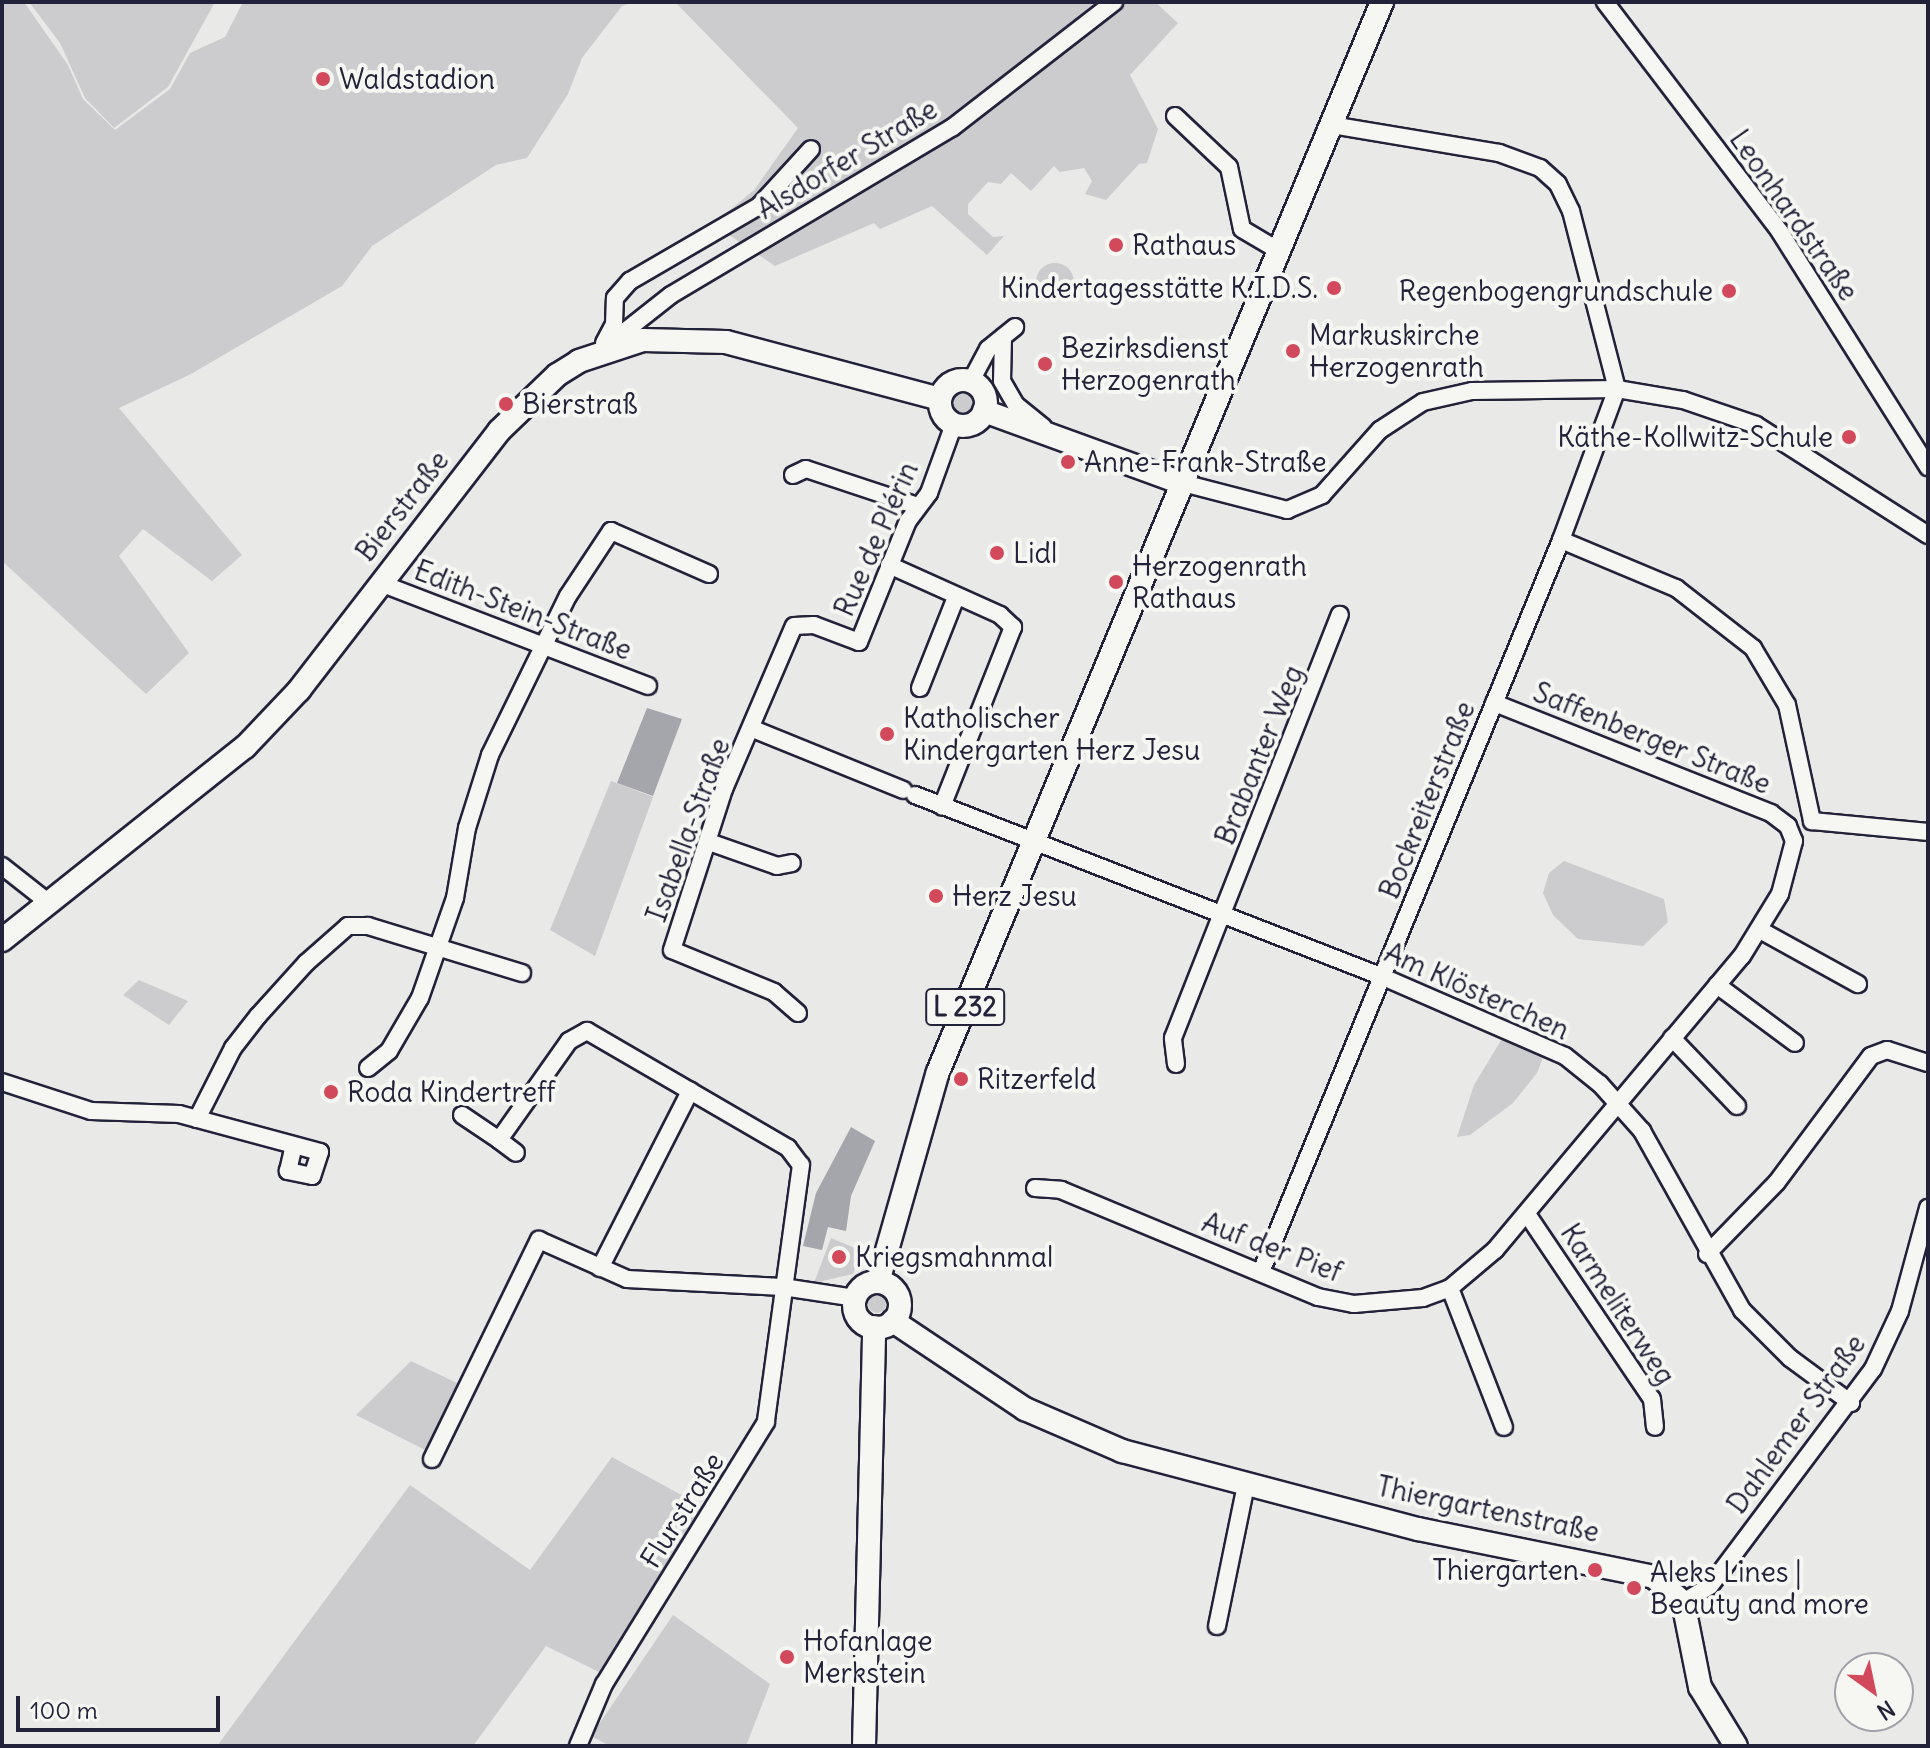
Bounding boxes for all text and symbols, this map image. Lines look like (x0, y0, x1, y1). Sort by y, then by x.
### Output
place label: Waldstadion (339, 62, 495, 96)
marker: Waldstadion (314, 70, 332, 88)
street label: Alsdorfer Straße (751, 92, 943, 226)
street label: Leonhardstraße (1723, 123, 1865, 307)
place label: Rathaus (1132, 228, 1236, 262)
marker: Rathaus (1107, 236, 1125, 254)
place label: Kindertagesstätte K.I.D.S. (1000, 271, 1318, 305)
place label: Regenbogengrundschule (1399, 274, 1713, 308)
marker: Kindertagesstätte K.I.D.S. (1325, 279, 1343, 297)
marker: Regenbogengrundschule (1720, 282, 1738, 300)
place label: Markuskirche Herzogenrath (1309, 318, 1484, 384)
place label: Bezirksdienst Herzogenrath (1061, 331, 1236, 397)
marker: Markuskirche Herzogenrath (1284, 342, 1302, 360)
marker: Bezirksdienst Herzogenrath (1036, 355, 1054, 373)
place label: Bierstraß (522, 387, 638, 421)
marker: Bierstraß (497, 395, 515, 413)
place label: Käthe-Kollwitz-Schule (1557, 420, 1833, 454)
marker: Käthe-Kollwitz-Schule (1840, 428, 1858, 446)
street label: Bierstraße (349, 444, 455, 568)
place label: Anne-Frank-Straße (1084, 445, 1327, 479)
marker: Anne-Frank-Straße (1059, 453, 1077, 471)
street label: Rue de Plérin (827, 456, 925, 622)
place label: Lidl (1013, 536, 1057, 570)
marker: Lidl (988, 544, 1006, 562)
place label: Herzogenrath Rathaus (1132, 549, 1307, 615)
street label: Edith-Stein-Straße (410, 553, 636, 667)
marker: Herzogenrath Rathaus (1107, 573, 1125, 591)
street label: Brabanter Weg (1208, 660, 1310, 850)
street label: Saffenberger Straße (1528, 675, 1776, 801)
street label: Bockreiterstraße (1372, 696, 1482, 904)
place label: Katholischer Kindergarten Herz Jesu (903, 701, 1200, 767)
marker: Katholischer Kindergarten Herz Jesu (878, 725, 896, 743)
street label: Isabella-Straße (639, 734, 737, 926)
place label: Herz Jesu (952, 879, 1077, 913)
marker: Herz Jesu (927, 887, 945, 905)
street label: Am Klösterchen (1380, 935, 1574, 1047)
road number: L 232 (925, 985, 1005, 1029)
place label: Ritzerfeld (977, 1062, 1096, 1096)
marker: Ritzerfeld (952, 1070, 970, 1088)
place label: Roda Kindertreff (347, 1075, 555, 1109)
marker: Roda Kindertreff (322, 1083, 340, 1101)
street label: Auf der Pief (1197, 1205, 1347, 1289)
street label: Karmeliterweg (1554, 1217, 1682, 1391)
place label: Kriegsmahnmal (855, 1240, 1053, 1274)
marker: Kriegsmahnmal (830, 1248, 848, 1266)
street label: Dahlemer Straße (1720, 1328, 1872, 1520)
street label: Flurstraße (633, 1446, 731, 1574)
street label: Thiergartenstraße (1374, 1469, 1602, 1549)
place label: Thiergarten (1432, 1553, 1579, 1587)
place label: Aleks Lines | Beauty and more (1650, 1555, 1869, 1621)
marker: Thiergarten (1586, 1561, 1604, 1579)
marker: Aleks Lines | Beauty and more (1625, 1579, 1643, 1597)
place label: Hofanlage Merkstein (803, 1624, 932, 1690)
marker: Hofanlage Merkstein (778, 1648, 796, 1666)
north arrow (1834, 1652, 1914, 1732)
scale bar (20, 1680, 224, 1730)
text: 100 m (30, 1695, 98, 1725)
text: N (1872, 1695, 1900, 1726)

